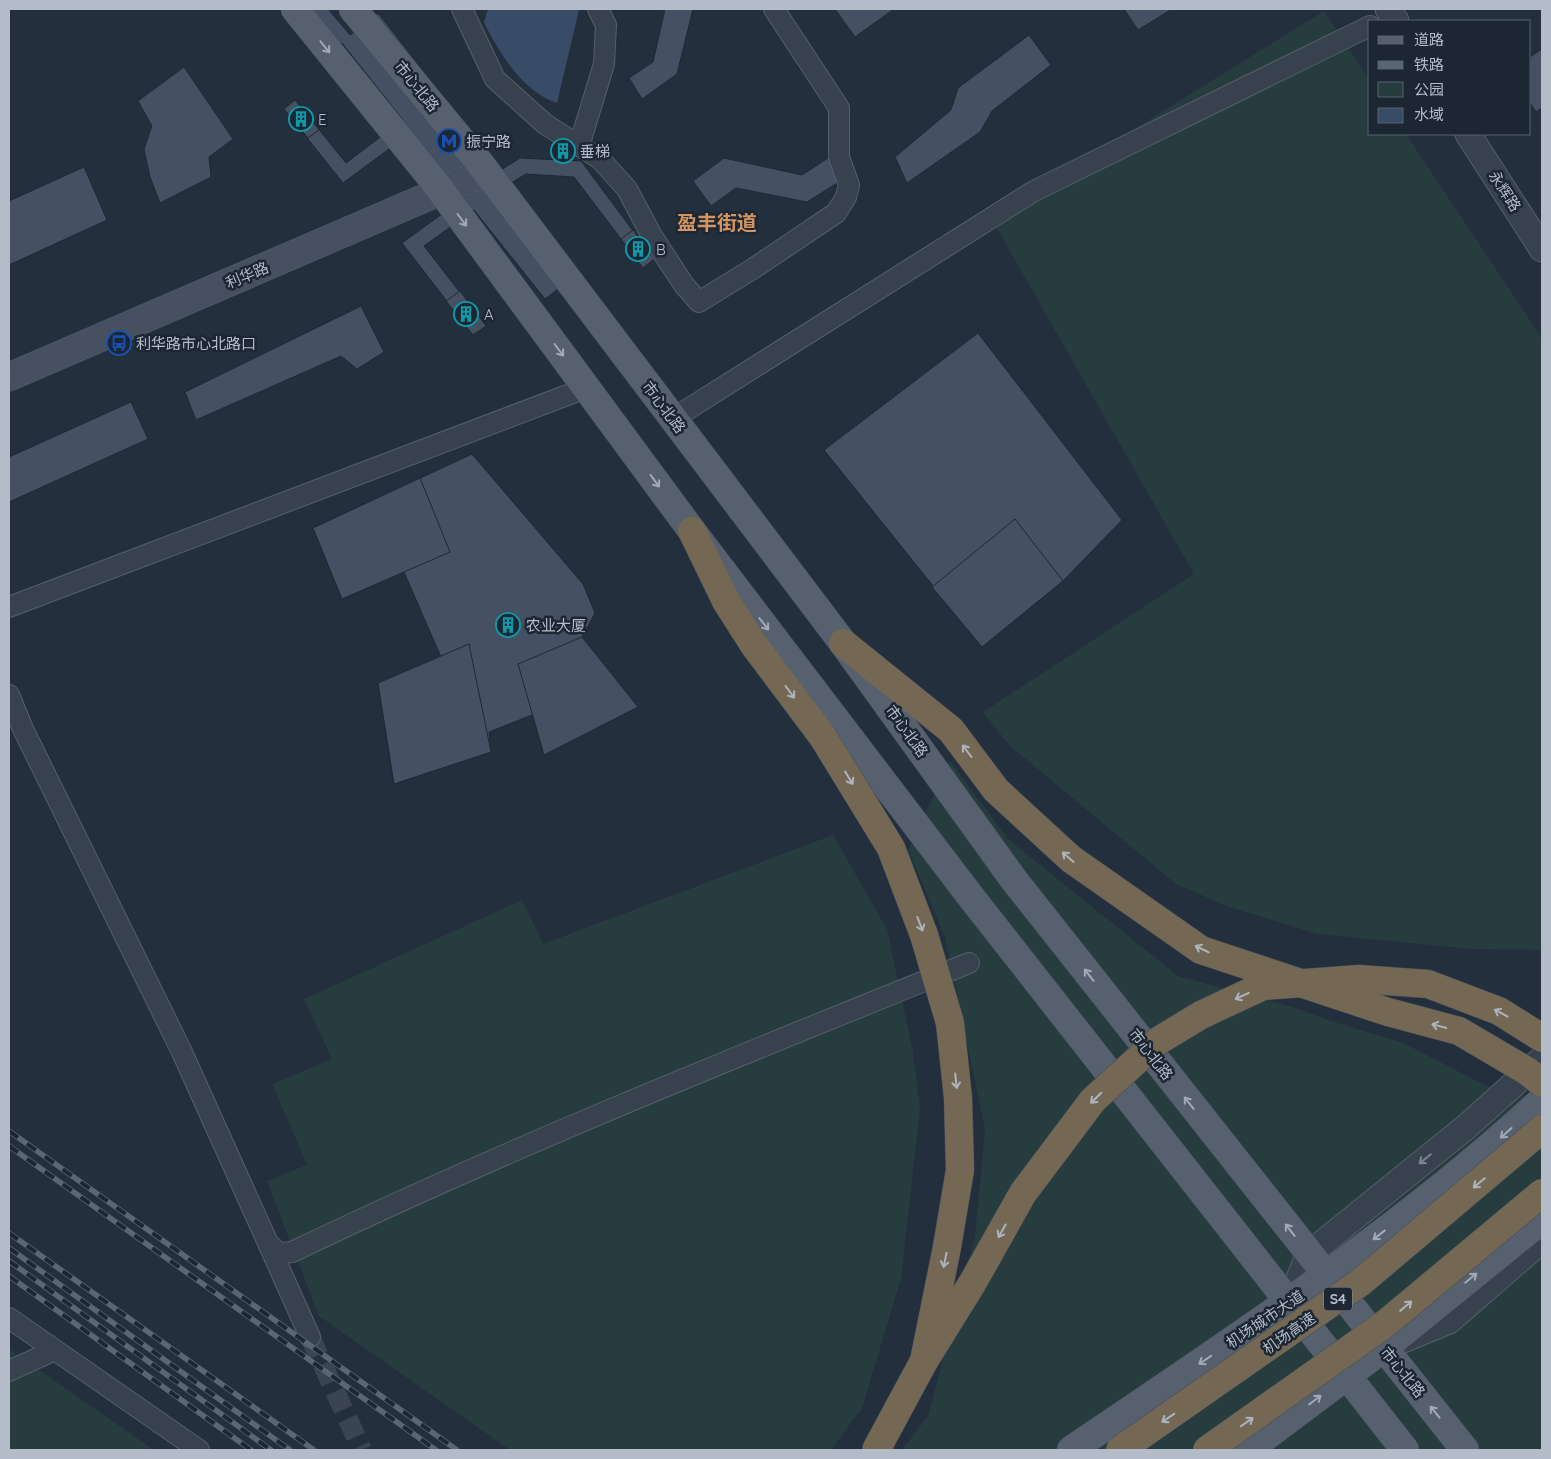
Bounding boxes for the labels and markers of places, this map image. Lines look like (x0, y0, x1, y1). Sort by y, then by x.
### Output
building icon: E (288, 106, 314, 132)
place label: E (318, 110, 327, 129)
metro station icon: 振宁路 (436, 128, 462, 154)
place label: 振宁路 (466, 132, 511, 151)
building icon: 垂梯 (550, 138, 576, 164)
place label: 垂梯 (580, 142, 610, 161)
building icon: B (625, 236, 651, 262)
place label: B (656, 240, 666, 259)
building icon: A (453, 301, 479, 327)
place label: A (484, 305, 494, 324)
bus stop icon: 利华路市心北路口 (106, 330, 132, 356)
place label: 利华路市心北路口 (136, 334, 256, 353)
building icon: 农业大厦 (495, 612, 521, 638)
place label: 农业大厦 (526, 616, 586, 635)

